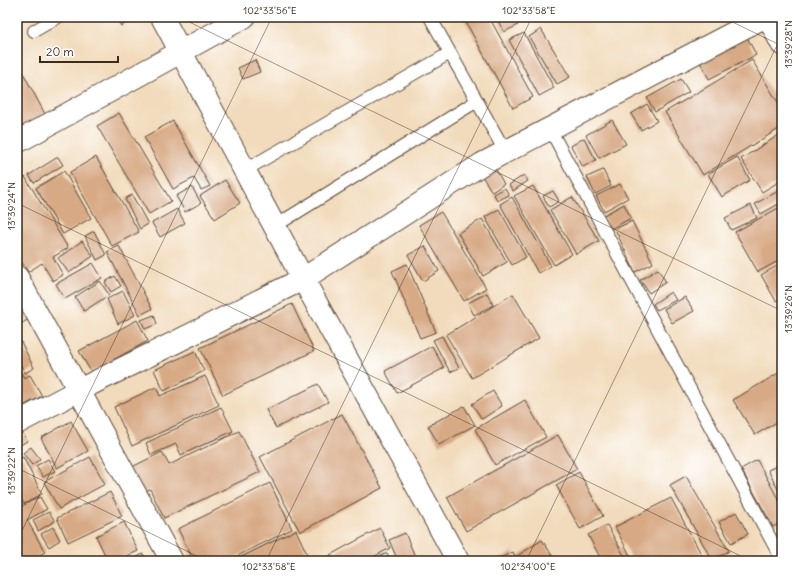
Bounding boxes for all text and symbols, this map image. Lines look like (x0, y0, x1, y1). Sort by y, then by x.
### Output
text: 102°33'56"E (243, 4, 297, 17)
text: 102°33'58"E (502, 4, 556, 17)
text: 13°39'28"N (782, 20, 795, 68)
scale bar (40, 38, 118, 64)
text: 20 m (46, 44, 74, 59)
text: 13°39'24"N (5, 182, 18, 230)
text: 13°39'26"N (782, 285, 795, 333)
text: 13°39'22"N (5, 447, 18, 495)
text: 102°33'58"E (242, 560, 296, 573)
text: 102°34'00"E (500, 560, 556, 573)

